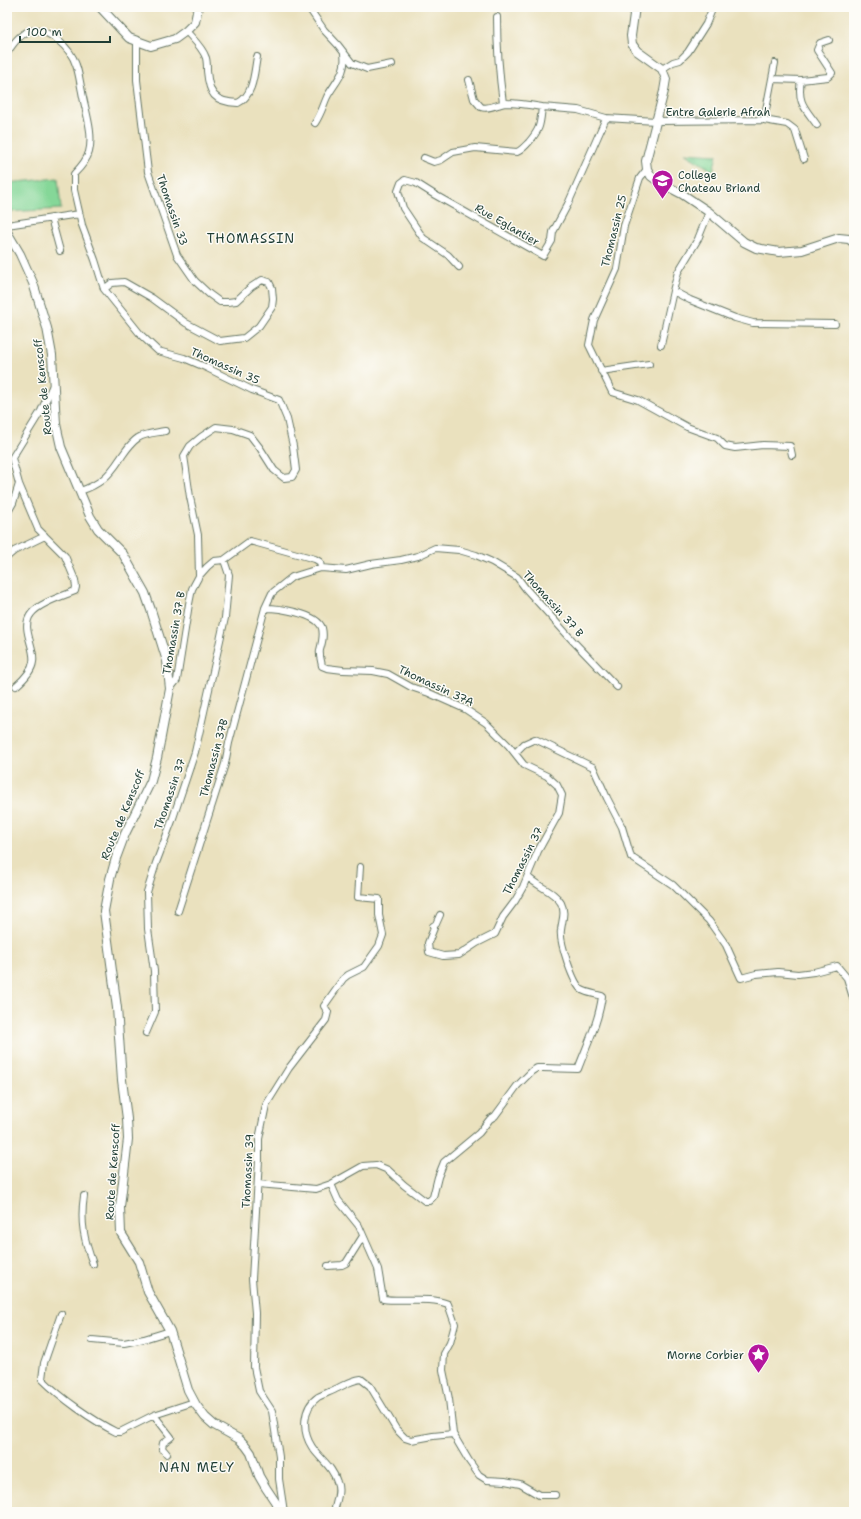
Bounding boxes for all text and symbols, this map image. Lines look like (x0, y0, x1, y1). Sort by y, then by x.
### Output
scale bar (20, 18, 110, 44)
text: 100 m (26, 24, 62, 40)
street label: Entre Galerie Afrah (666, 105, 770, 120)
school or university icon: College Chateau Briand (650, 168, 676, 201)
place label: College Chateau Briand (678, 168, 760, 196)
street label: Thomassin 33 (153, 172, 191, 248)
street label: Thomassin 25 (598, 193, 630, 269)
street label: Rue Eglantier (472, 200, 542, 250)
district label: THOMASSIN (207, 230, 295, 247)
street label: Route de Kenscoff (30, 337, 55, 436)
street label: Thomassin 35 (188, 344, 262, 388)
street label: Thomassin 37 B (519, 568, 587, 641)
street label: Thomassin 37 B (159, 590, 189, 676)
street label: Thomassin 37A (396, 662, 476, 710)
street label: Thomassin 37B (196, 717, 232, 799)
street label: Thomassin 37 (151, 756, 189, 832)
street label: Route de Kenscoff (97, 767, 149, 862)
street label: Thomassin 37 (499, 824, 547, 897)
street label: Route de Kenscoff (102, 1123, 124, 1221)
street label: Thomassin 39 (239, 1133, 257, 1209)
place icon: Morne Corbier (746, 1342, 772, 1375)
place label: Morne Corbier (667, 1348, 744, 1363)
district label: NAN MELY (159, 1459, 235, 1476)

